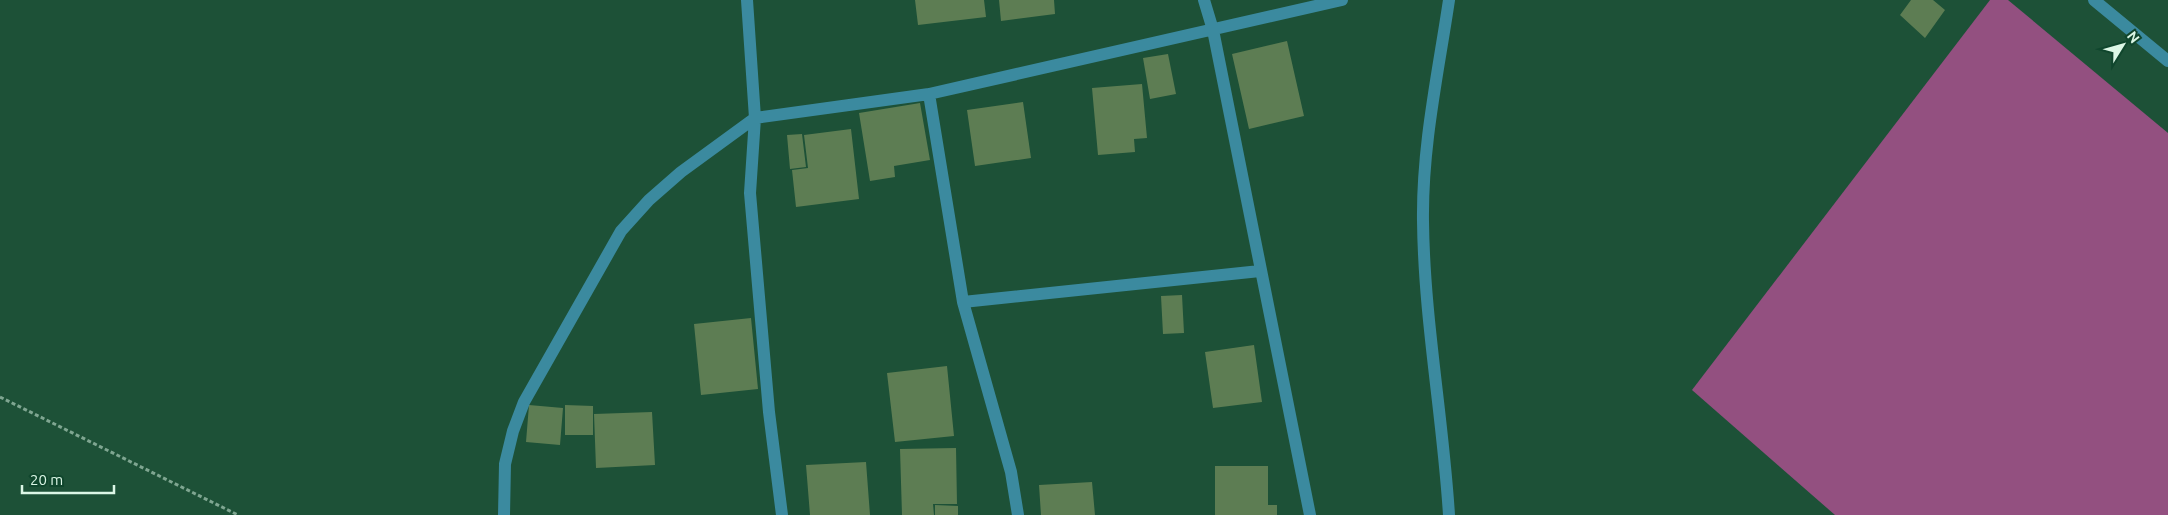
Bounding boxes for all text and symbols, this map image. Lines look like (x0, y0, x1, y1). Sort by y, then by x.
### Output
north arrow (2098, 20, 2148, 70)
text: N (2124, 28, 2143, 46)
scale bar (22, 462, 115, 494)
text: 20 m (30, 471, 63, 488)

